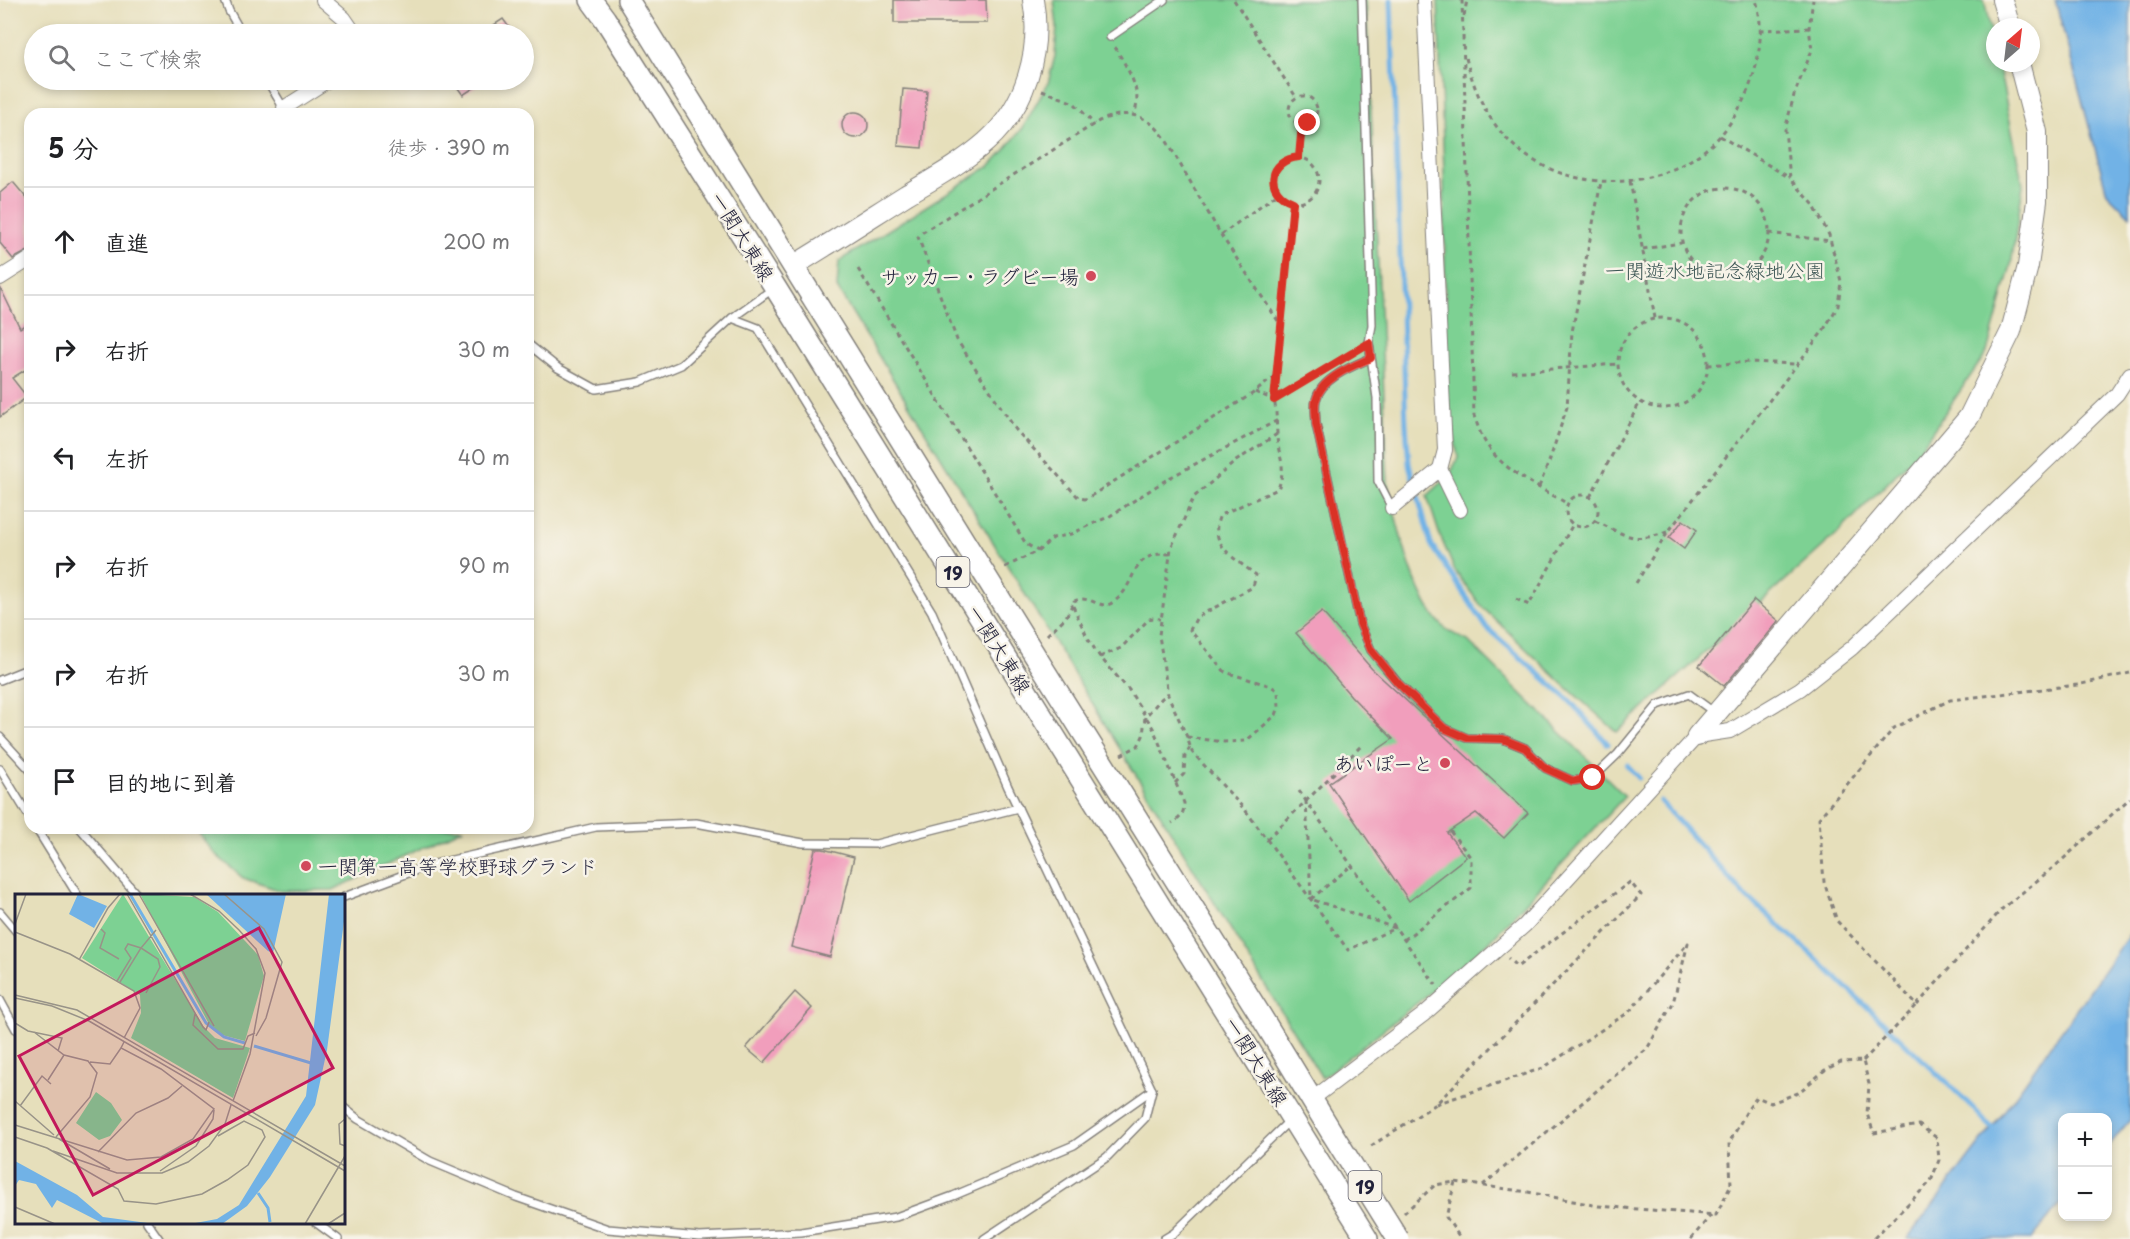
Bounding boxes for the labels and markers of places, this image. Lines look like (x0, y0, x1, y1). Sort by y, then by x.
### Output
place label: サッカー・ラグビー場 (881, 261, 1079, 291)
marker: サッカー・ラグビー場 (1084, 269, 1098, 283)
place label: あいぽーと (1334, 748, 1433, 778)
marker: あいぽーと (1438, 756, 1452, 770)
place label: 一関第一高等学校野球グランド (318, 851, 598, 881)
marker: 一関第一高等学校野球グランド (299, 859, 313, 873)

